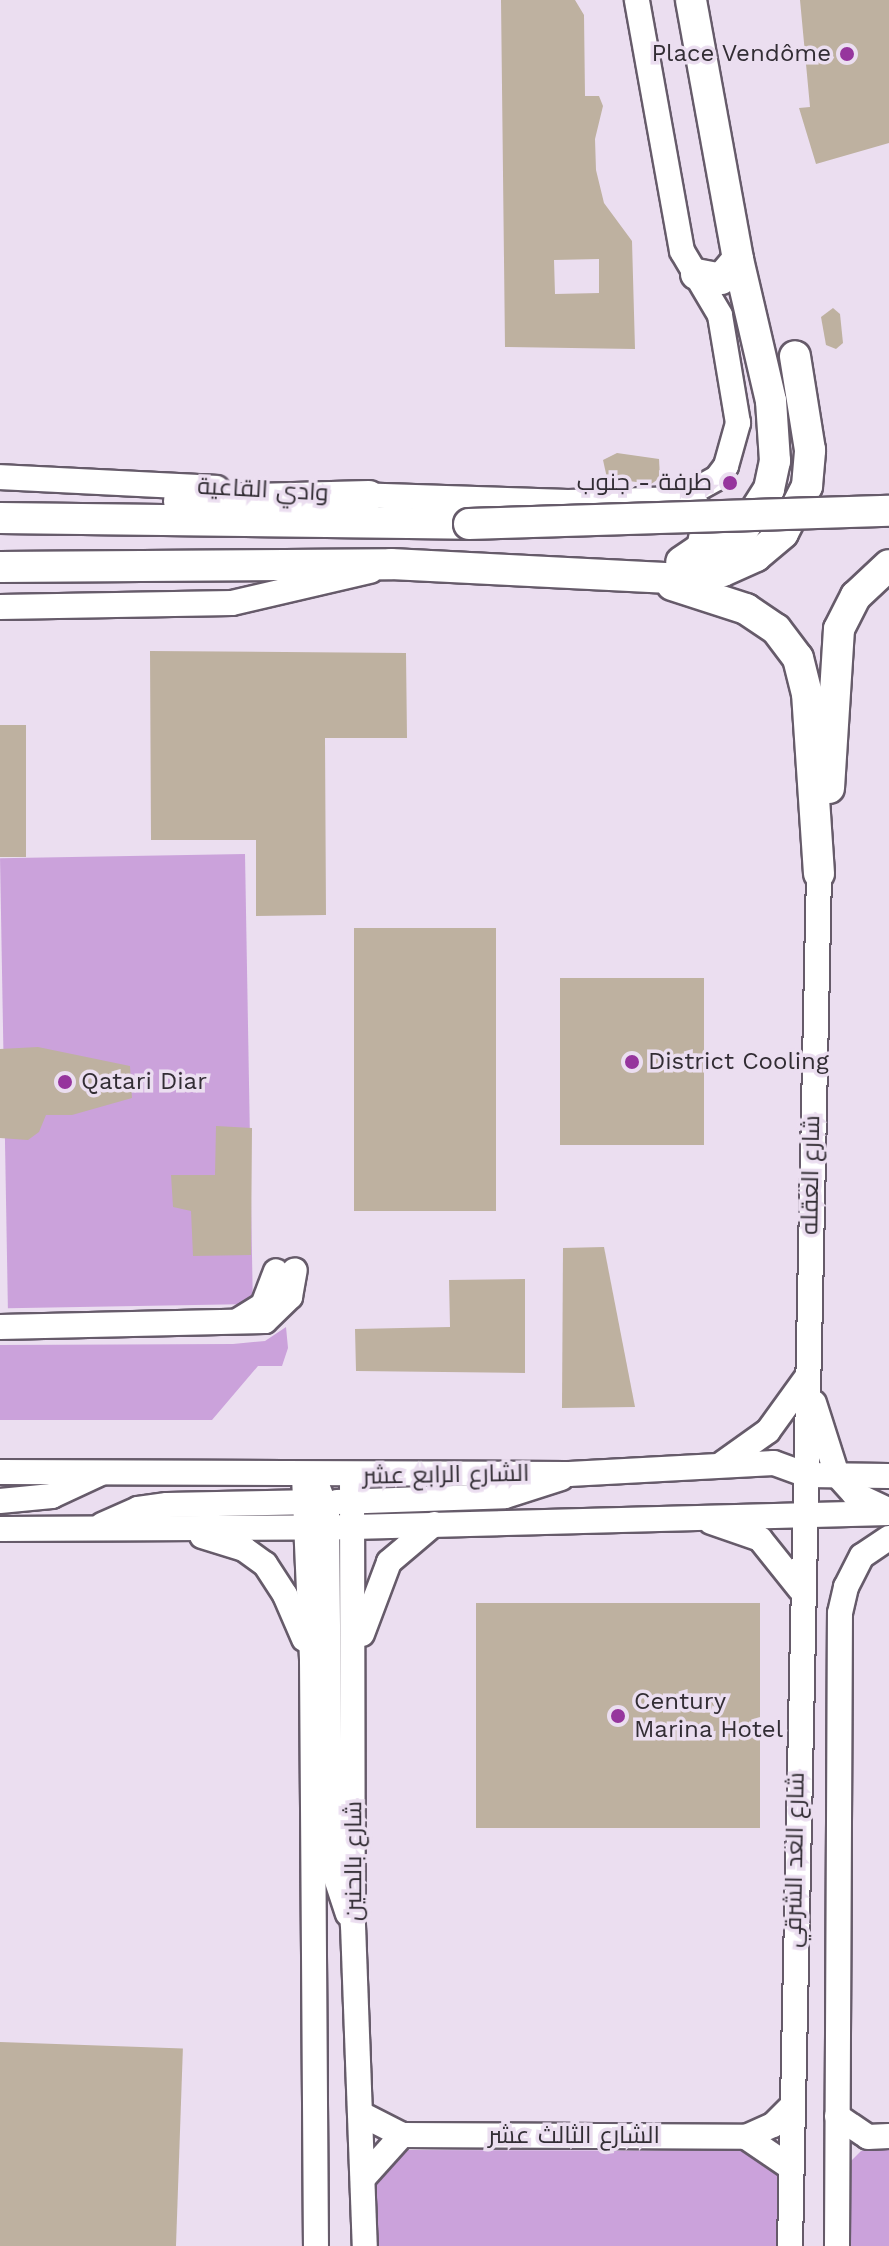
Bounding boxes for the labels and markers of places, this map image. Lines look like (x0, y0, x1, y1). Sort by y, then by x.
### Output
place label: Place Vendôme (651, 40, 831, 68)
marker: Place Vendôme (838, 45, 856, 63)
place label: طرفة - جنوب (577, 469, 712, 497)
marker: طرفة - جنوب (719, 472, 741, 494)
place label: District Cooling (648, 1048, 829, 1076)
marker: District Cooling (623, 1053, 641, 1071)
place label: Qatari Diar (81, 1068, 207, 1096)
marker: Qatari Diar (56, 1073, 74, 1091)
place label: Century Marina Hotel (634, 1688, 784, 1744)
marker: Century Marina Hotel (609, 1707, 627, 1725)

